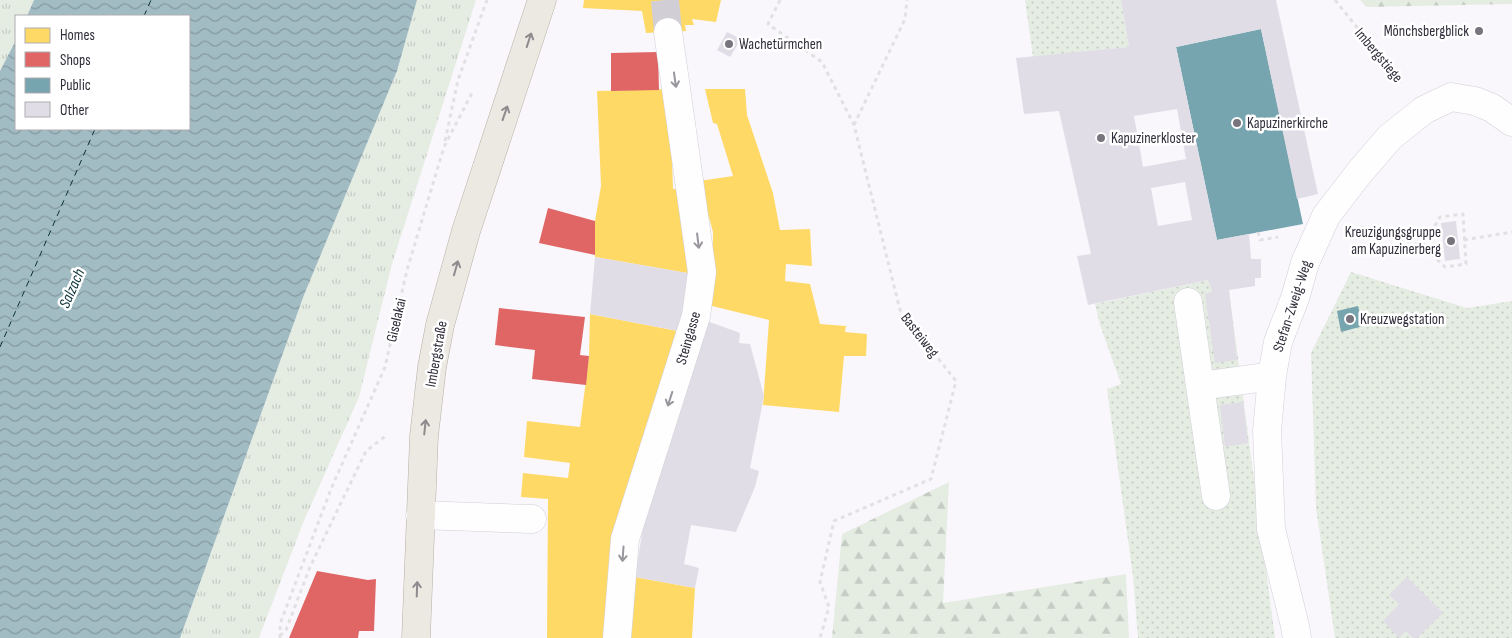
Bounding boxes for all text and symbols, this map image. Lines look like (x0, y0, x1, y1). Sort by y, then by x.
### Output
legend (15, 15, 190, 130)
place label: Mönchsbergblick (1384, 22, 1469, 41)
street label: Imbergstiege (1350, 24, 1407, 87)
marker: Mönchsbergblick (1473, 25, 1485, 37)
text: Homes (60, 26, 95, 45)
one-way arrow (525, 33, 535, 49)
place label: Wachetürmchen (739, 35, 822, 54)
marker: Wachetürmchen (723, 38, 735, 50)
text: Shops (60, 51, 91, 70)
one-way arrow (671, 72, 681, 88)
text: Public (60, 76, 91, 95)
text: Other (60, 101, 89, 120)
one-way arrow (501, 106, 510, 121)
place label: Kapuzinerkirche (1247, 114, 1328, 133)
marker: Kapuzinerkirche (1231, 117, 1243, 129)
place label: Kapuzinerkloster (1111, 129, 1197, 148)
marker: Kapuzinerkloster (1095, 132, 1107, 144)
place label: Kreuzigungsgruppe am Kapuzinerberg (1345, 223, 1441, 259)
one-way arrow (693, 233, 703, 249)
marker: Kreuzigungsgruppe am Kapuzinerberg (1445, 235, 1457, 247)
street label: Stefan-Zweig-Weg (1269, 258, 1316, 354)
one-way arrow (452, 260, 461, 276)
water label: Salzach (55, 266, 90, 311)
street label: Giselakai (382, 296, 411, 344)
street label: Steingasse (672, 309, 705, 367)
street label: Basteiweg (896, 309, 943, 361)
place label: Kreuzwegstation (1360, 310, 1445, 329)
marker: Kreuzwegstation (1344, 313, 1356, 325)
street label: Imbergstraße (421, 319, 452, 389)
one-way arrow (665, 391, 674, 406)
one-way arrow (421, 419, 430, 435)
one-way arrow (619, 546, 628, 562)
one-way arrow (413, 582, 422, 598)

